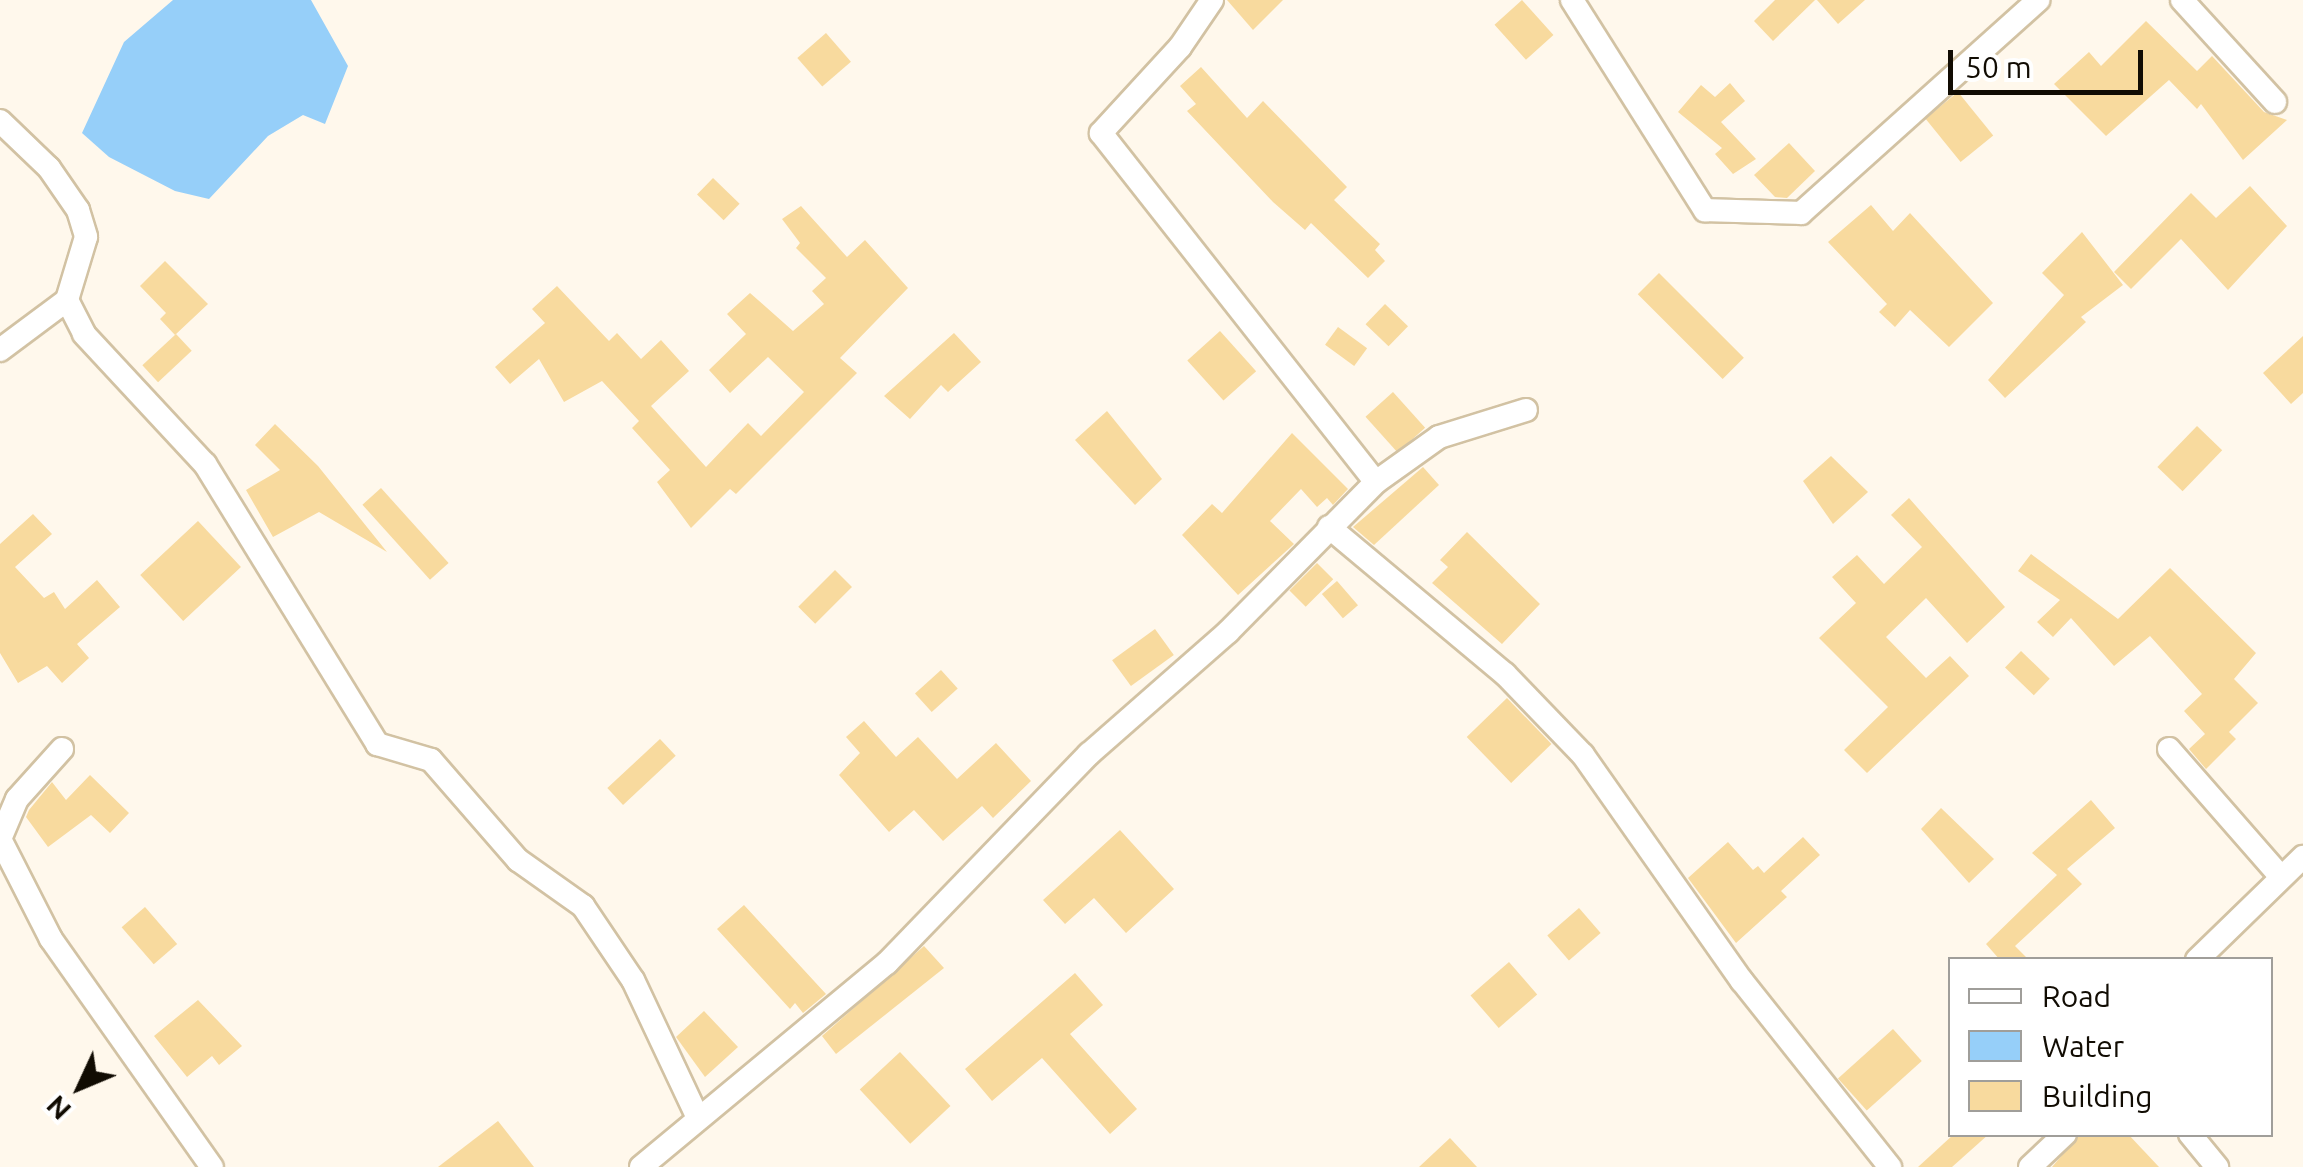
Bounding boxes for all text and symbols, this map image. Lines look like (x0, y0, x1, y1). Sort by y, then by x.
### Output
scale bar (1953, 30, 2148, 92)
text: 50 m (1965, 50, 2032, 84)
legend (1948, 957, 2273, 1137)
text: Road (2042, 979, 2111, 1013)
text: Water (2042, 1029, 2124, 1063)
north arrow (30, 1037, 130, 1137)
text: Building (2042, 1079, 2153, 1113)
text: N (40, 1090, 76, 1126)

